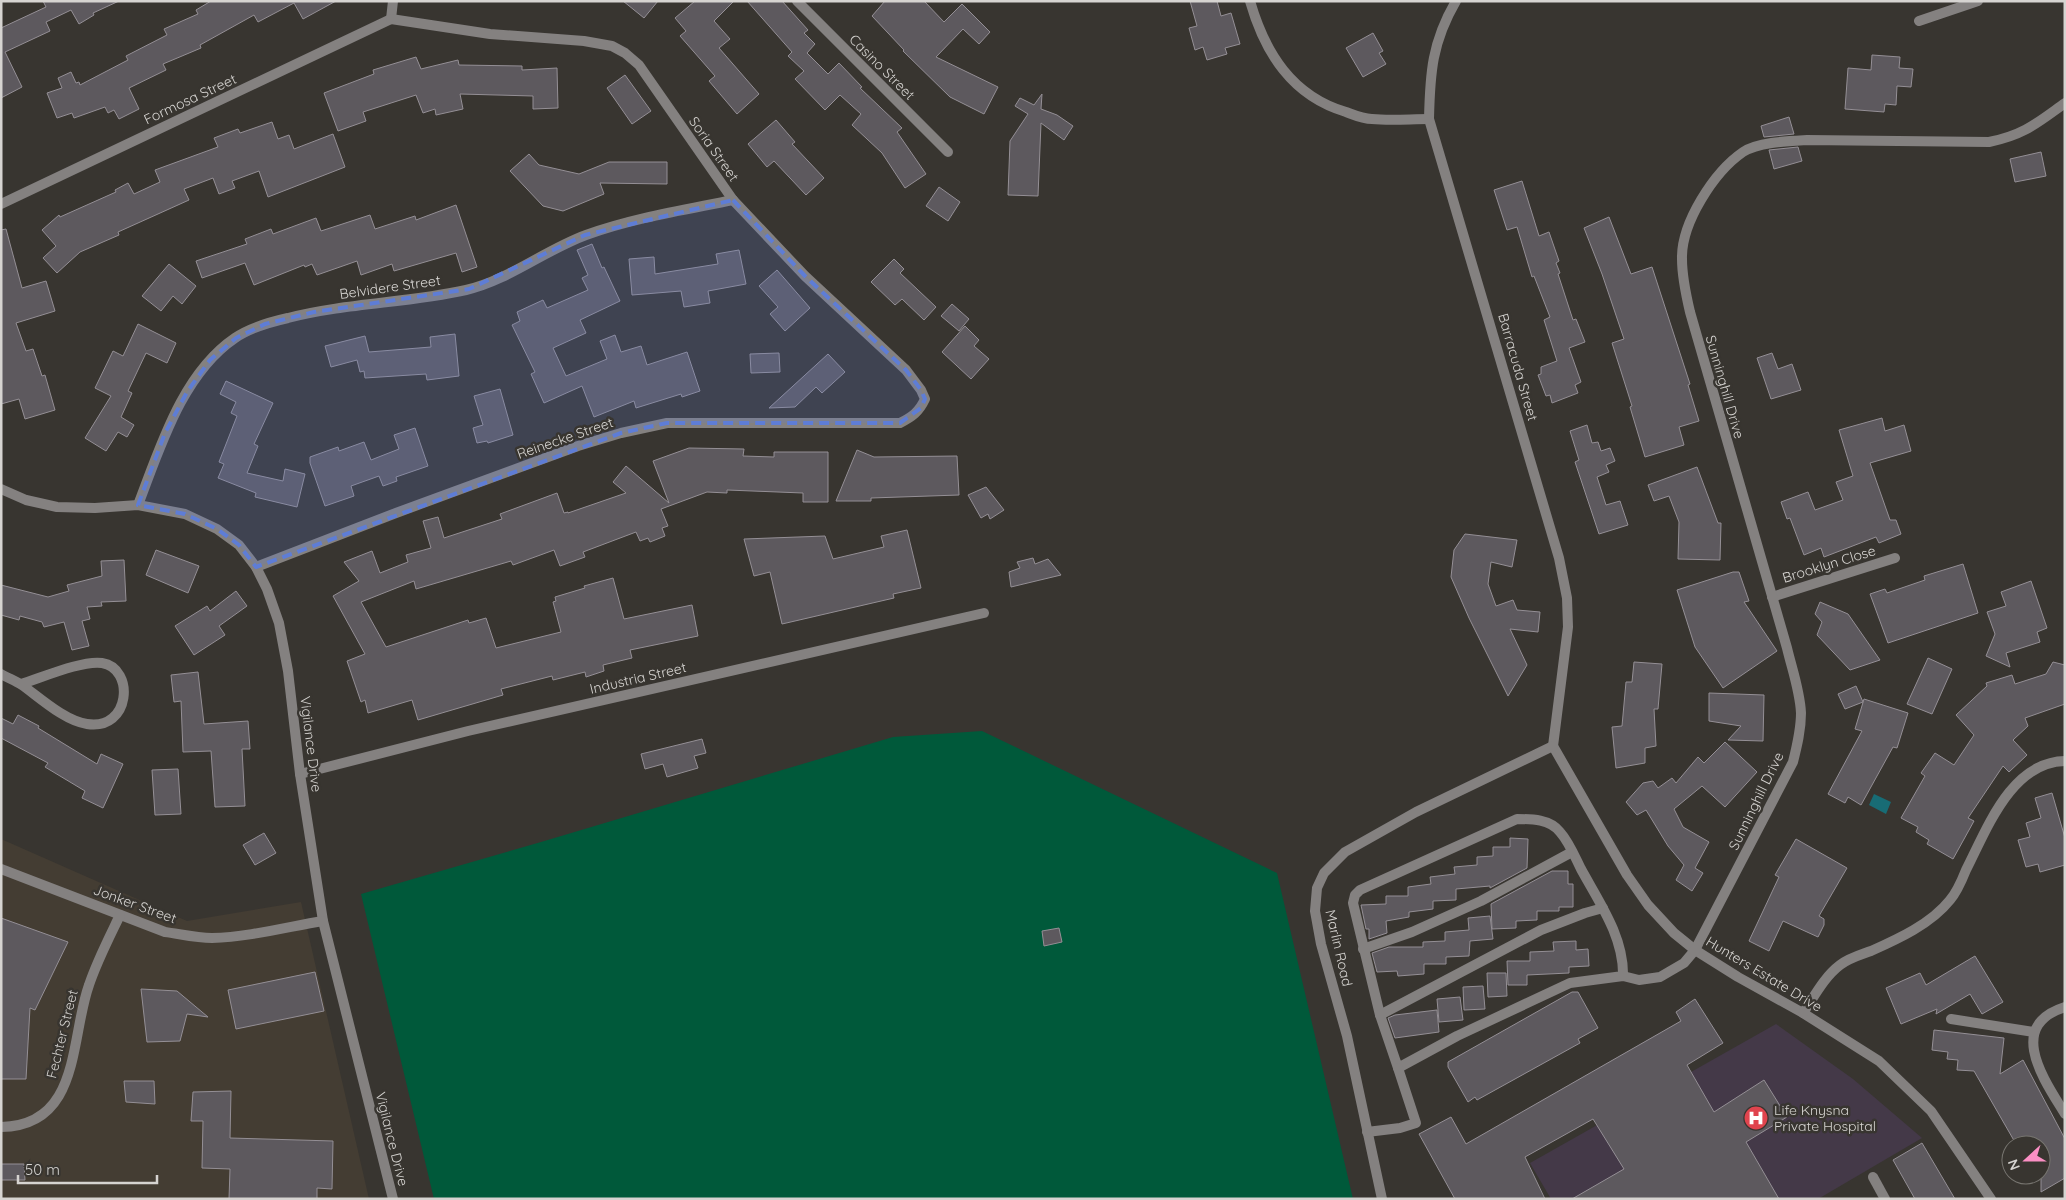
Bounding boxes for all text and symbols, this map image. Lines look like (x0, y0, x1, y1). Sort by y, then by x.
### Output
street label: Casino Street (845, 30, 919, 104)
street label: Formosa Street (141, 70, 239, 128)
street label: Soria Street (685, 113, 743, 185)
street label: Belvidere Street (338, 271, 442, 303)
street label: Barracuda Street (1494, 311, 1542, 423)
street label: Sunninghill Drive (1702, 333, 1748, 441)
street label: Reinecke Street (514, 413, 616, 463)
street label: Brooklyn Close (1780, 541, 1878, 587)
street label: Industria Street (588, 658, 688, 698)
street label: Vigilance Drive (296, 695, 326, 793)
street label: Sunninghill Drive (1725, 749, 1788, 853)
street label: Jonker Street (91, 881, 179, 927)
street label: Marlin Road (1321, 908, 1357, 988)
street label: Hunters Estate Drive (1703, 932, 1825, 1016)
street label: Fechter Street (42, 987, 82, 1080)
street label: Vigilance Drive (372, 1090, 412, 1188)
place label: Life Knysna Private Hospital (1774, 1101, 1876, 1135)
hospital icon: Life Knysna Private Hospital (1743, 1105, 1769, 1131)
north arrow (2001, 1135, 2051, 1185)
scale bar (18, 1152, 156, 1184)
text: N (2004, 1157, 2024, 1173)
text: 50 m (25, 1160, 60, 1179)

